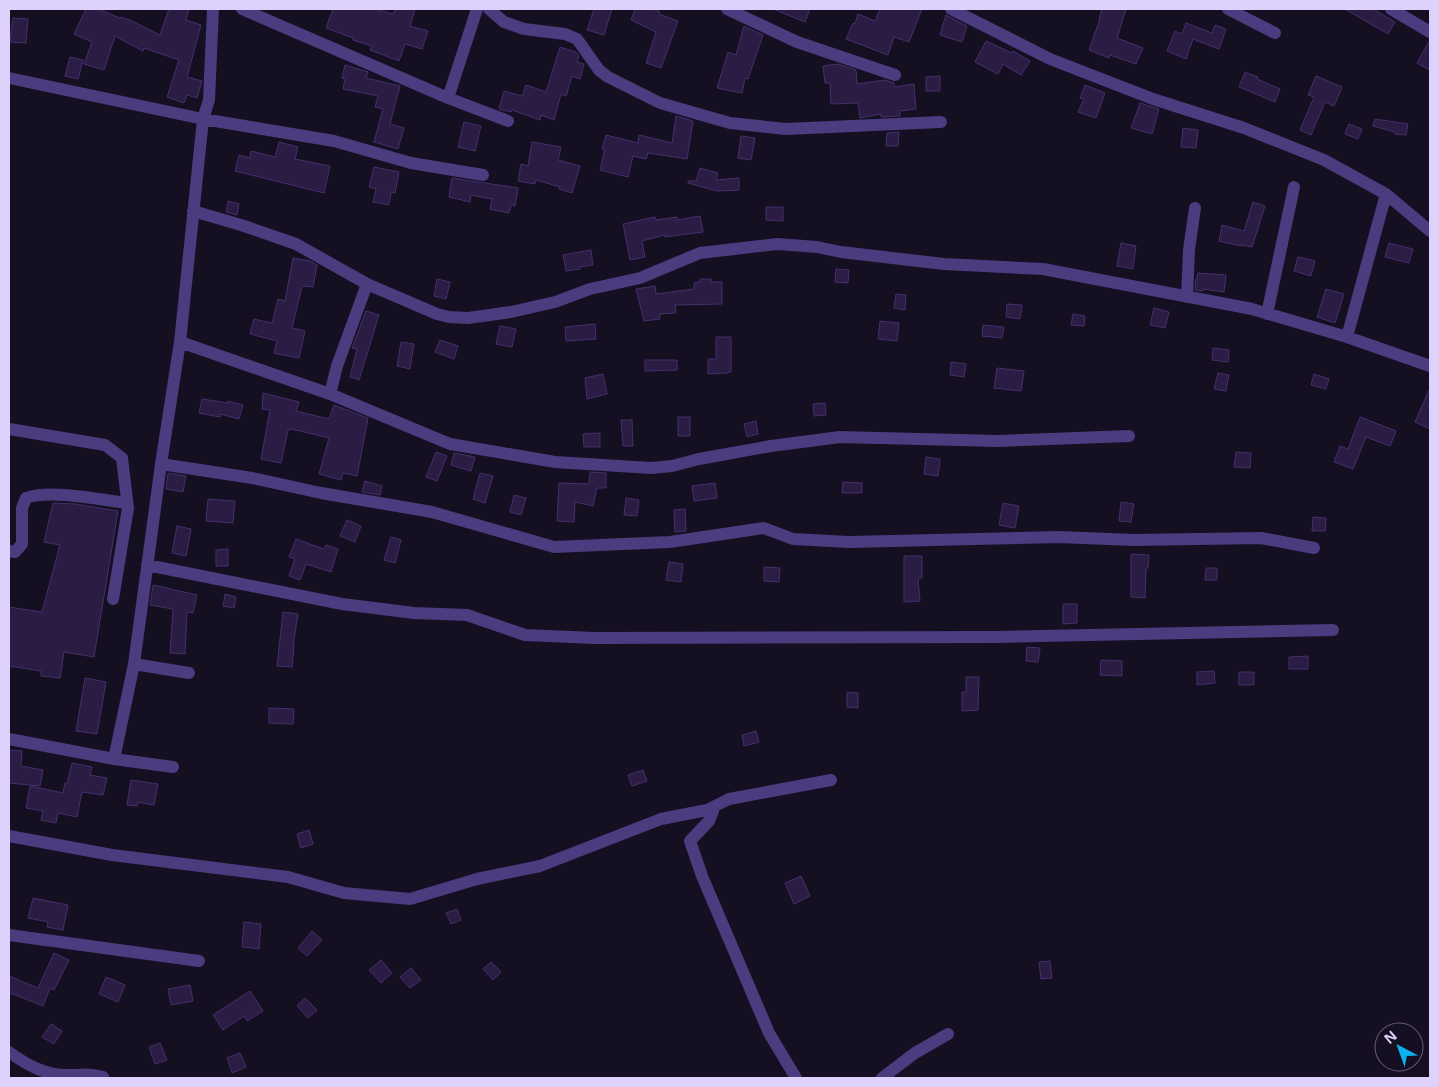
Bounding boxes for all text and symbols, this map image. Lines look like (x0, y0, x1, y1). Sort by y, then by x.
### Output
north arrow (1374, 1022, 1424, 1072)
text: N (1380, 1026, 1401, 1048)

